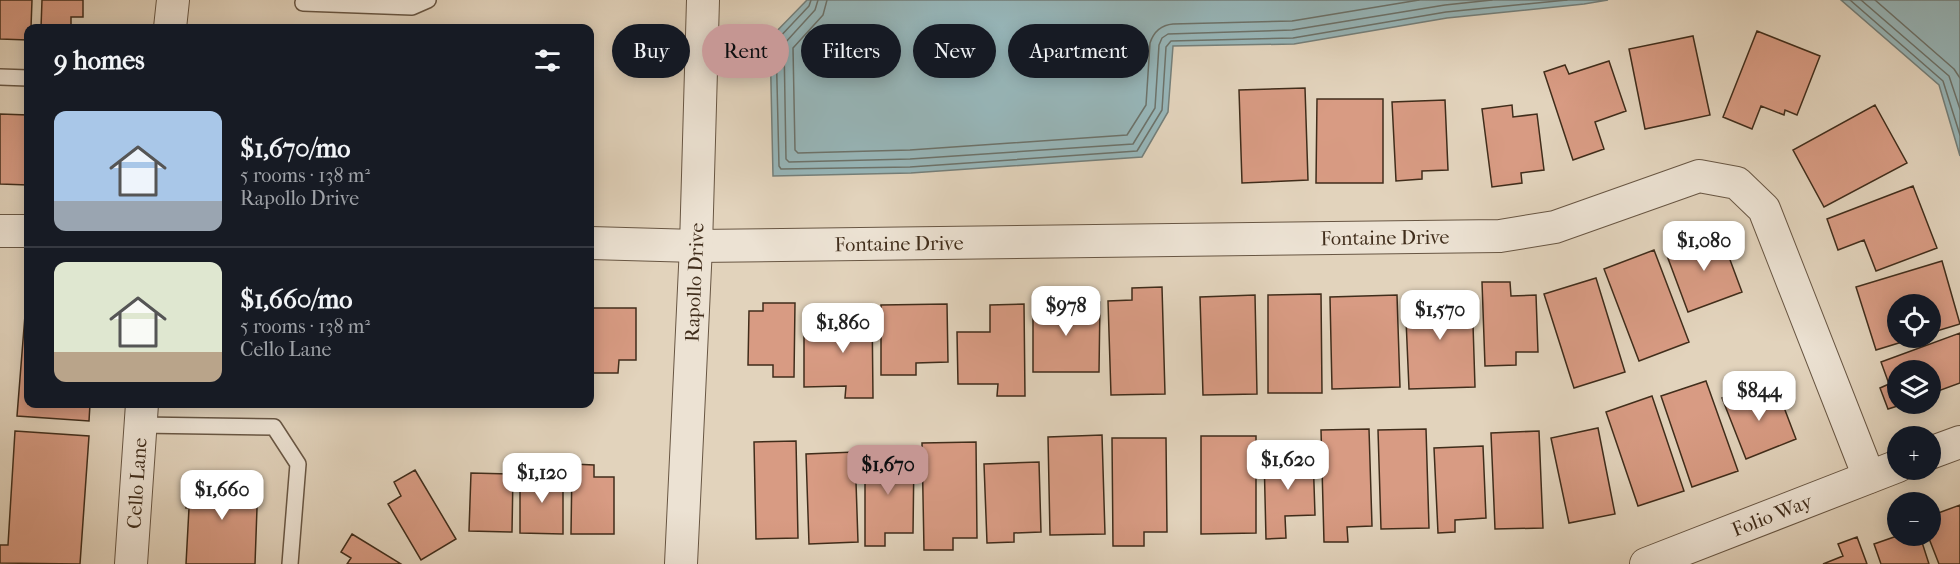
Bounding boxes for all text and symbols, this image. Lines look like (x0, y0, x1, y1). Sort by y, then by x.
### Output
chip: Buy (612, 24, 690, 78)
chip: Rent (702, 24, 789, 78)
chip: Filters (801, 24, 901, 78)
chip: New (913, 24, 996, 78)
chip: Apartment (1008, 24, 1149, 78)
icon: filters (531, 44, 564, 77)
text: 9 homes (54, 45, 145, 76)
text: $1,670/mo (240, 133, 351, 164)
icon: home (102, 135, 174, 207)
text: 5 rooms · 138 m² (240, 164, 370, 187)
text: Rapollo Drive (240, 187, 359, 210)
pin: $1,080 (1655, 221, 1753, 272)
street label: Rapollo Drive (680, 222, 709, 342)
street label: Fontaine Drive (1320, 226, 1450, 250)
text: $1,080 (1677, 229, 1731, 252)
street label: Fontaine Drive (834, 232, 964, 256)
text: $1,660/mo (240, 284, 352, 315)
icon: home (102, 286, 174, 358)
pin: $978 (1030, 286, 1102, 337)
pin: $1,570 (1391, 290, 1489, 341)
text: $978 (1045, 294, 1087, 317)
map controls (1887, 294, 1941, 546)
button: locate (1887, 294, 1941, 348)
text: $1,570 (1415, 298, 1465, 321)
pin: $1,860 (794, 303, 892, 354)
text: $1,860 (816, 311, 870, 334)
text: 5 rooms · 138 m² (240, 315, 370, 338)
text: Cello Lane (240, 338, 331, 361)
button: layers (1887, 360, 1941, 414)
pin: $844 (1723, 371, 1795, 422)
text: $844 (1737, 379, 1781, 402)
button: + (1887, 426, 1941, 480)
street label: Cello Lane (122, 437, 152, 530)
pin: $1,620 (1239, 440, 1337, 491)
pin: $1,670 (839, 445, 937, 496)
text: $1,620 (1261, 448, 1315, 471)
pin: $1,120 (493, 453, 591, 504)
text: $1,670 (861, 453, 915, 476)
text: $1,120 (517, 461, 567, 484)
pin: $1,660 (173, 470, 271, 521)
text: $1,660 (195, 478, 249, 501)
street label: Folio Way (1729, 489, 1817, 542)
button: − (1887, 492, 1941, 546)

